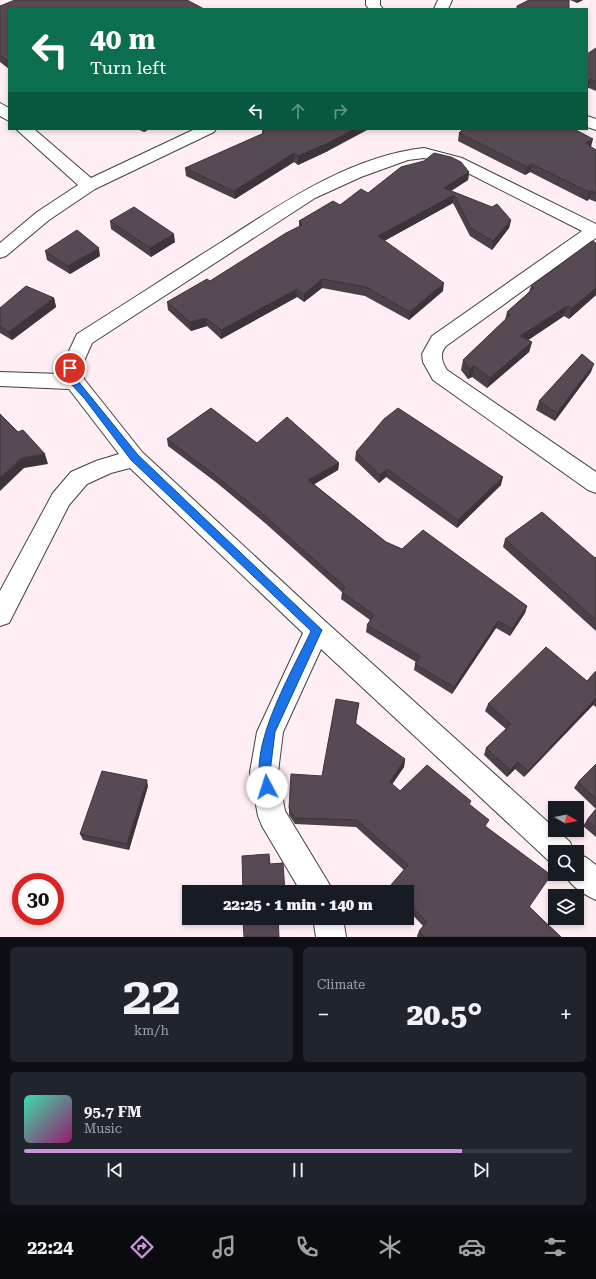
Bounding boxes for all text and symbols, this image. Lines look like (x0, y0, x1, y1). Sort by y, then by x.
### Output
text: 40 m (90, 23, 155, 56)
icon: left (24, 24, 76, 76)
text: Turn left (90, 57, 166, 78)
icon: left (245, 100, 267, 122)
icon: ahead (287, 100, 309, 122)
icon: right (329, 100, 351, 122)
pin (53, 351, 87, 385)
icon: arrive (59, 357, 81, 379)
position arrow (246, 766, 288, 808)
north arrow (548, 801, 584, 837)
map controls (548, 801, 584, 925)
button: search (548, 845, 584, 881)
speed limit sign: 30 (12, 873, 64, 925)
button: layers (548, 889, 584, 925)
text: 22:25 · 1 min · 140 m (223, 896, 373, 914)
text: 22 (122, 966, 181, 1027)
text: Climate (317, 977, 365, 992)
text: 20.5° (407, 997, 482, 1032)
text: − (317, 1002, 329, 1027)
text: + (560, 1002, 572, 1027)
text: km/h (134, 1023, 169, 1038)
text: 95.7 FM (84, 1103, 141, 1121)
text: Music (84, 1121, 122, 1136)
icon: previous (104, 1159, 126, 1181)
icon: pause (287, 1159, 309, 1181)
icon: next (470, 1159, 492, 1181)
icon: directions (128, 1233, 156, 1261)
icon: music (210, 1233, 238, 1261)
icon: phone (293, 1233, 321, 1261)
icon: climate (376, 1233, 404, 1261)
icon: car (458, 1233, 486, 1261)
icon: filters (541, 1233, 569, 1261)
text: 22:24 (27, 1237, 73, 1258)

